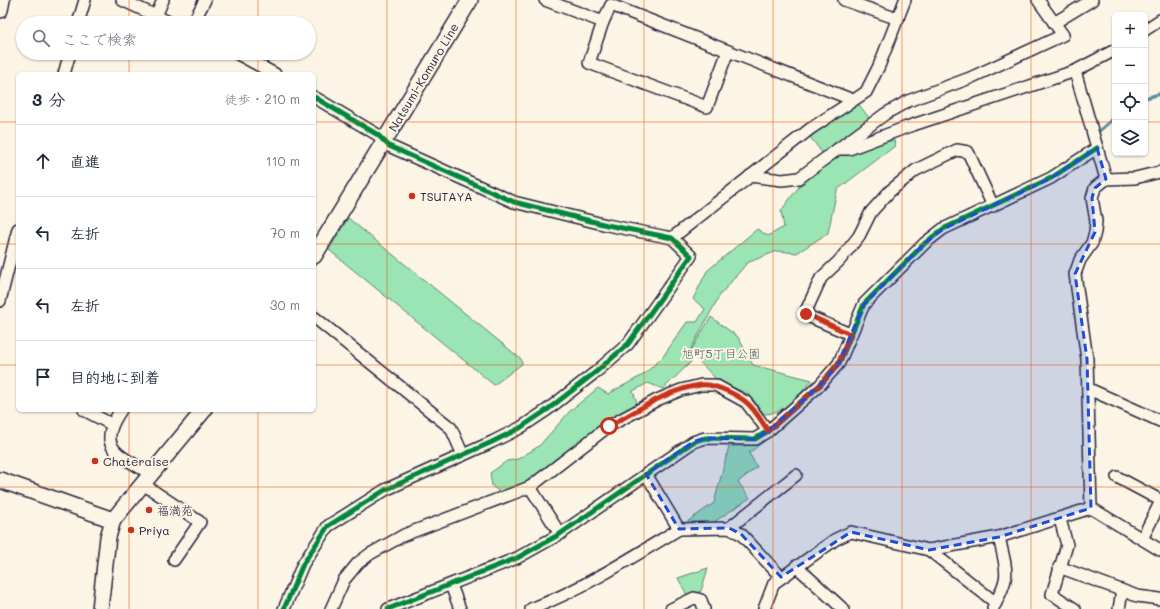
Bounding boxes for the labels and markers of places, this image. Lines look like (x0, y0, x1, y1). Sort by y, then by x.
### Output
place label: TSUTAYA (420, 188, 473, 204)
marker: TSUTAYA (407, 191, 417, 201)
place label: Chateraise (103, 453, 169, 469)
marker: Chateraise (90, 456, 100, 466)
place label: 福満苑 (157, 502, 193, 518)
marker: 福満苑 (144, 505, 154, 515)
place label: Priya (139, 522, 170, 538)
marker: Priya (126, 525, 136, 535)

